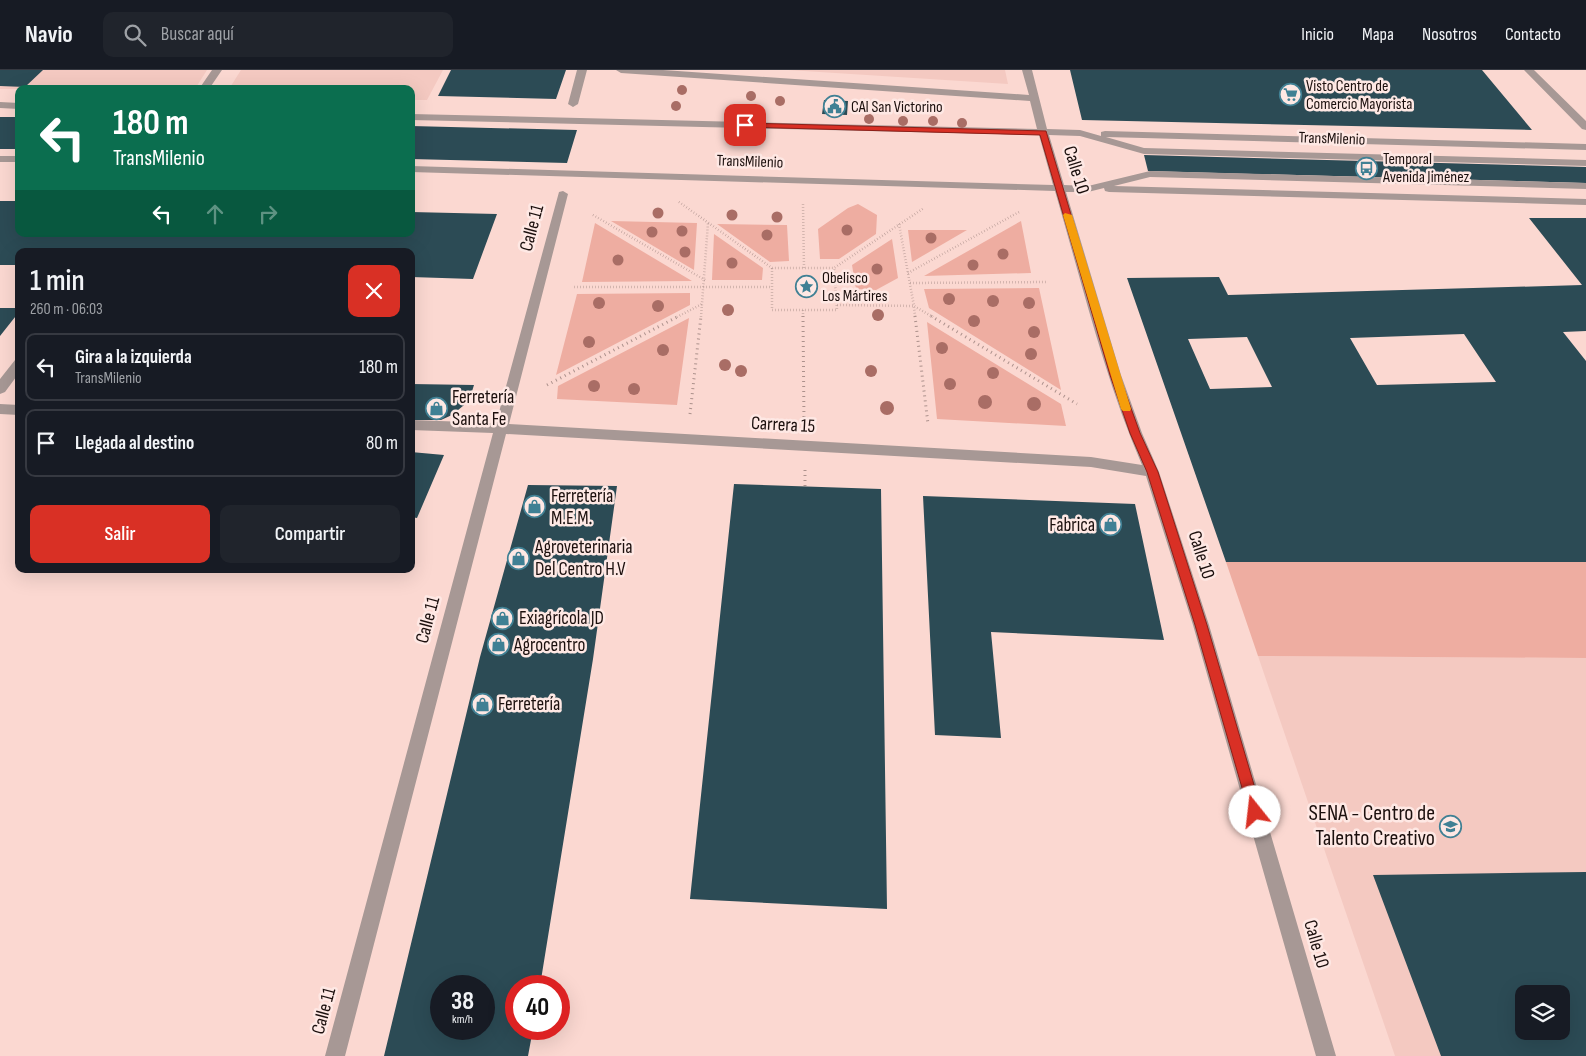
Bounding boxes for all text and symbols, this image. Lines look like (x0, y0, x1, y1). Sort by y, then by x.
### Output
search box (103, 12, 453, 57)
text: Navio (25, 20, 73, 49)
icon: search (121, 21, 149, 49)
text: Buscar aquí (161, 23, 234, 46)
text: Inicio (1301, 24, 1334, 45)
text: Mapa (1362, 24, 1394, 45)
text: Nosotros (1422, 24, 1477, 45)
text: Contacto (1505, 24, 1561, 45)
place label: Visto Centro de Comercio Mayorista (1306, 77, 1412, 114)
supermarket icon: Visto Centro de Comercio Mayorista (1278, 83, 1302, 107)
public building icon: CAI San Victorino (823, 95, 847, 119)
place label: CAI San Victorino (851, 98, 943, 117)
text: 180 m (113, 102, 189, 145)
pin (724, 104, 766, 146)
icon: left (30, 105, 95, 170)
icon: arrive (731, 111, 759, 139)
street label: TransMilenio (1298, 128, 1366, 150)
street label: Calle 10 (1058, 143, 1094, 197)
text: TransMilenio (113, 145, 205, 172)
place label: Temporal Avenida Jiménez (1382, 150, 1470, 187)
street label: TransMilenio (716, 151, 784, 173)
bus stop icon: Temporal Avenida Jiménez (1355, 156, 1379, 180)
icon: left (148, 200, 176, 228)
icon: ahead (201, 200, 229, 228)
icon: right (254, 200, 282, 228)
street label: Calle 11 (515, 202, 549, 254)
text: 1 min (30, 263, 85, 299)
button: close (348, 265, 400, 317)
place label: Obelisco Los Mártires (822, 269, 888, 306)
place icon: Obelisco Los Mártires (794, 275, 818, 299)
text: 260 m · 06:03 (30, 300, 103, 319)
text: Gira a la izquierda (75, 346, 192, 369)
icon: left (32, 353, 60, 381)
text: 180 m (359, 356, 398, 379)
text: TransMilenio (75, 369, 142, 388)
place label: Ferretería Santa Fe (452, 386, 514, 431)
shop icon: Ferretería Santa Fe (424, 396, 448, 420)
street label: Carrera 15 (750, 412, 816, 438)
icon: arrive (32, 429, 60, 457)
text: Llegada al destino (75, 432, 194, 455)
text: 80 m (366, 432, 398, 455)
place label: Ferretería M.E.M. (551, 485, 613, 530)
shop icon: Ferretería M.E.M. (523, 495, 547, 519)
button: Salir (30, 505, 210, 563)
button: Compartir (220, 505, 400, 563)
shop icon: Fabrica (1099, 513, 1123, 537)
place label: Fabrica (1049, 514, 1095, 537)
street label: Calle 10 (1182, 528, 1220, 582)
place label: Agroveterinaria Del Centro H.V (534, 536, 633, 581)
shop icon: Agroveterinaria Del Centro H.V (507, 546, 531, 570)
street label: Calle 11 (411, 594, 445, 646)
shop icon: Exiagrícola JD (491, 606, 515, 630)
place label: Exiagrícola JD (519, 607, 604, 630)
shop icon: Agrocentro (486, 633, 510, 657)
place label: Agrocentro (513, 634, 585, 657)
shop icon: Ferretería (470, 692, 494, 716)
place label: Ferretería (498, 693, 560, 716)
position arrow (1228, 785, 1280, 837)
place label: SENA - Centro de Talento Creativo (1309, 800, 1435, 852)
school or university icon: SENA - Centro de Talento Creativo (1439, 814, 1463, 838)
street label: Calle 10 (1298, 917, 1334, 971)
speed limit sign: 40 (505, 975, 570, 1040)
street label: Calle 11 (307, 985, 341, 1037)
map controls (1515, 985, 1570, 1040)
button: layers (1515, 985, 1570, 1040)
text: 38 (451, 986, 474, 1017)
text: km/h (452, 1012, 473, 1027)

